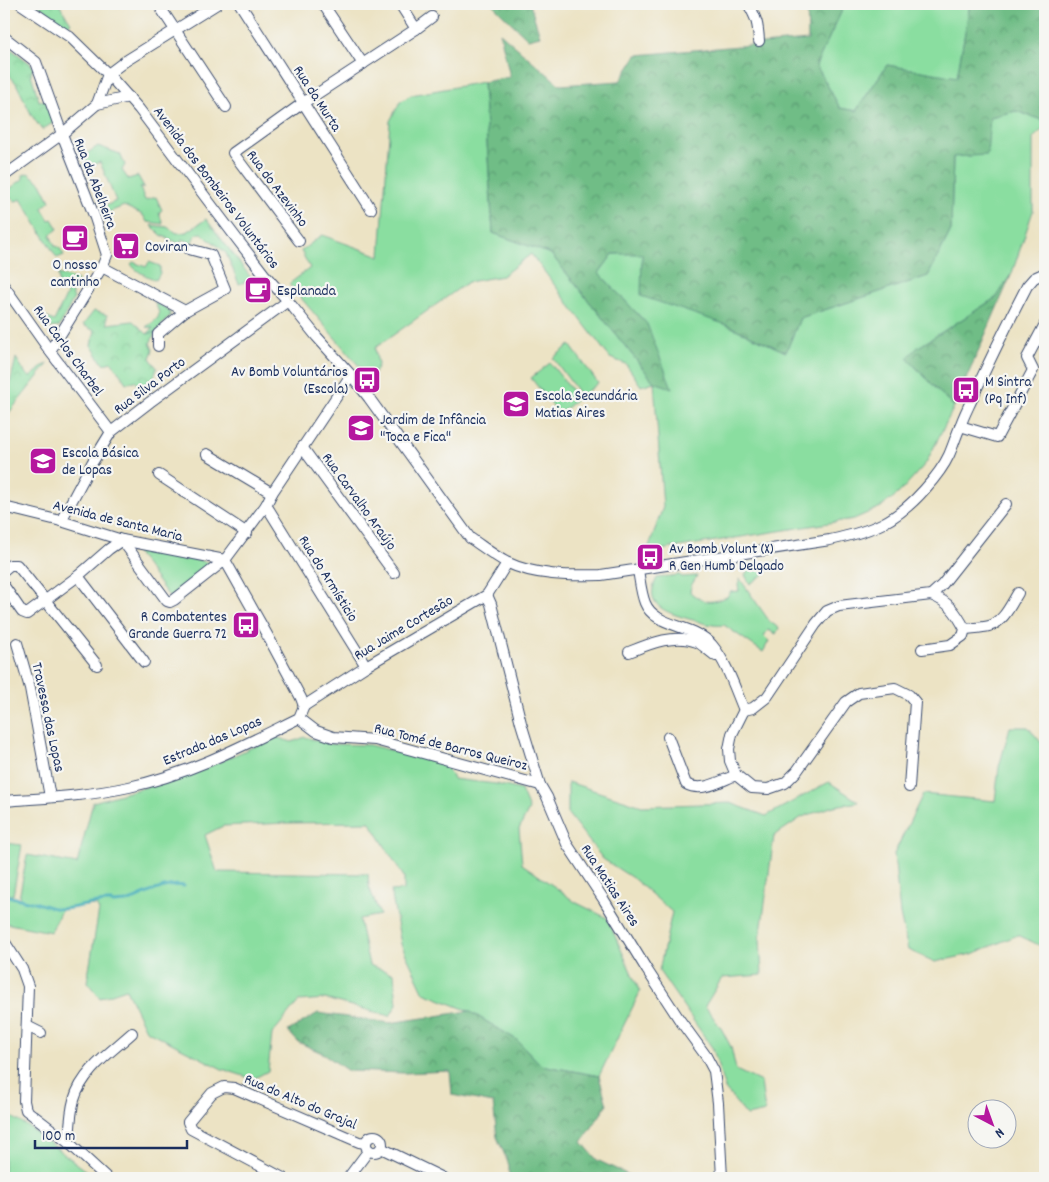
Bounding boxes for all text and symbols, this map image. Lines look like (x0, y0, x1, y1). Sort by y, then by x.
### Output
street label: Rua da Murta (287, 62, 347, 137)
street label: Avenida dos Bombeiros Voluntários (147, 102, 284, 274)
street label: Rua da Abelheira (67, 135, 122, 233)
street label: Rua do Azevinho (240, 146, 313, 233)
cafe icon: O nosso cantinho (60, 223, 90, 253)
supermarket icon: Coviran (111, 231, 141, 261)
place label: Coviran (145, 237, 188, 259)
place label: O nosso cantinho (51, 255, 100, 294)
cafe icon: Esplanada (243, 275, 273, 305)
place label: Esplanada (277, 281, 337, 303)
street label: Rua Carlos Charbel (27, 301, 108, 402)
street label: Rua Silva Porto (110, 352, 191, 421)
place label: Av Bomb Voluntários (Escola) (231, 362, 348, 401)
bus stop icon: Av Bomb Voluntários (Escola) (352, 365, 382, 395)
place label: M Sintra (Pq Inf) (985, 372, 1033, 411)
bus stop icon: M Sintra (Pq Inf) (951, 375, 981, 405)
place label: Escola Secundária Matias Aires (535, 386, 638, 425)
school or university icon: Escola Secundária Matias Aires (501, 389, 531, 419)
place label: Jardim de Infância "Toca e Fica" (380, 410, 487, 449)
school or university icon: Jardim de Infância "Toca e Fica" (346, 413, 376, 443)
place label: Escola Básica de Lopas (62, 443, 140, 482)
school or university icon: Escola Básica de Lopas (28, 446, 58, 476)
street label: Rua Carvalho Araújo (315, 449, 402, 556)
street label: Avenida de Santa Maria (50, 495, 186, 549)
street label: Rua do Armísticio (292, 532, 363, 627)
place label: Av Bomb Volunt (X) R Gen Humb Delgado (669, 539, 784, 578)
bus stop icon: Av Bomb Volunt (X) R Gen Humb Delgado (635, 542, 665, 572)
street label: Rua Jaime Cortesão (350, 590, 458, 667)
place label: R Combatentes Grande Guerra 72 (128, 607, 227, 646)
bus stop icon: R Combatentes Grande Guerra 72 (231, 610, 261, 640)
street label: Travessa das Lopas (25, 661, 69, 774)
street label: Estrada das Lopas (160, 711, 266, 773)
street label: Rua Tomé de Barros Queiroz (372, 718, 530, 778)
street label: Rua Matias Aires (574, 840, 644, 932)
street label: Rua do Alto do Grajal (240, 1069, 360, 1137)
north arrow (966, 1100, 1016, 1150)
scale bar (35, 1117, 188, 1149)
text: N (990, 1122, 1008, 1142)
text: 100 m (42, 1126, 75, 1148)

